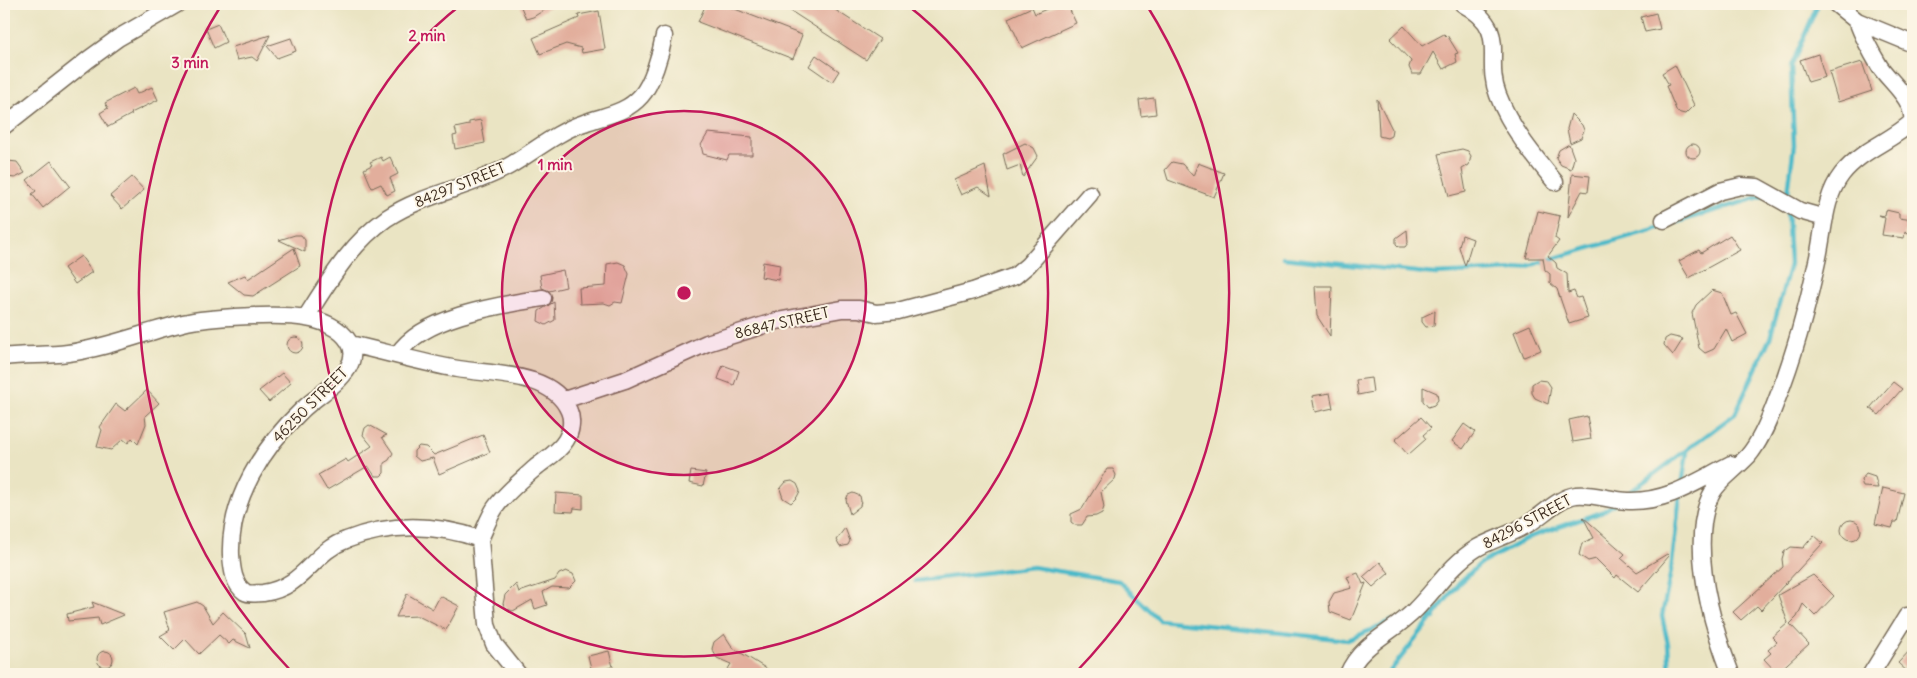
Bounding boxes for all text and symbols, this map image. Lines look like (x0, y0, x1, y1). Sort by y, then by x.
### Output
text: 2 min (409, 26, 446, 45)
text: 3 min (171, 53, 209, 72)
text: 1 min (538, 155, 573, 174)
street label: 84297 STREET (412, 158, 508, 211)
centre of rings (675, 284, 693, 302)
street label: 86847 STREET (733, 302, 831, 343)
street label: 46250 STREET (268, 363, 351, 446)
street label: 84296 STREET (1479, 490, 1574, 553)

